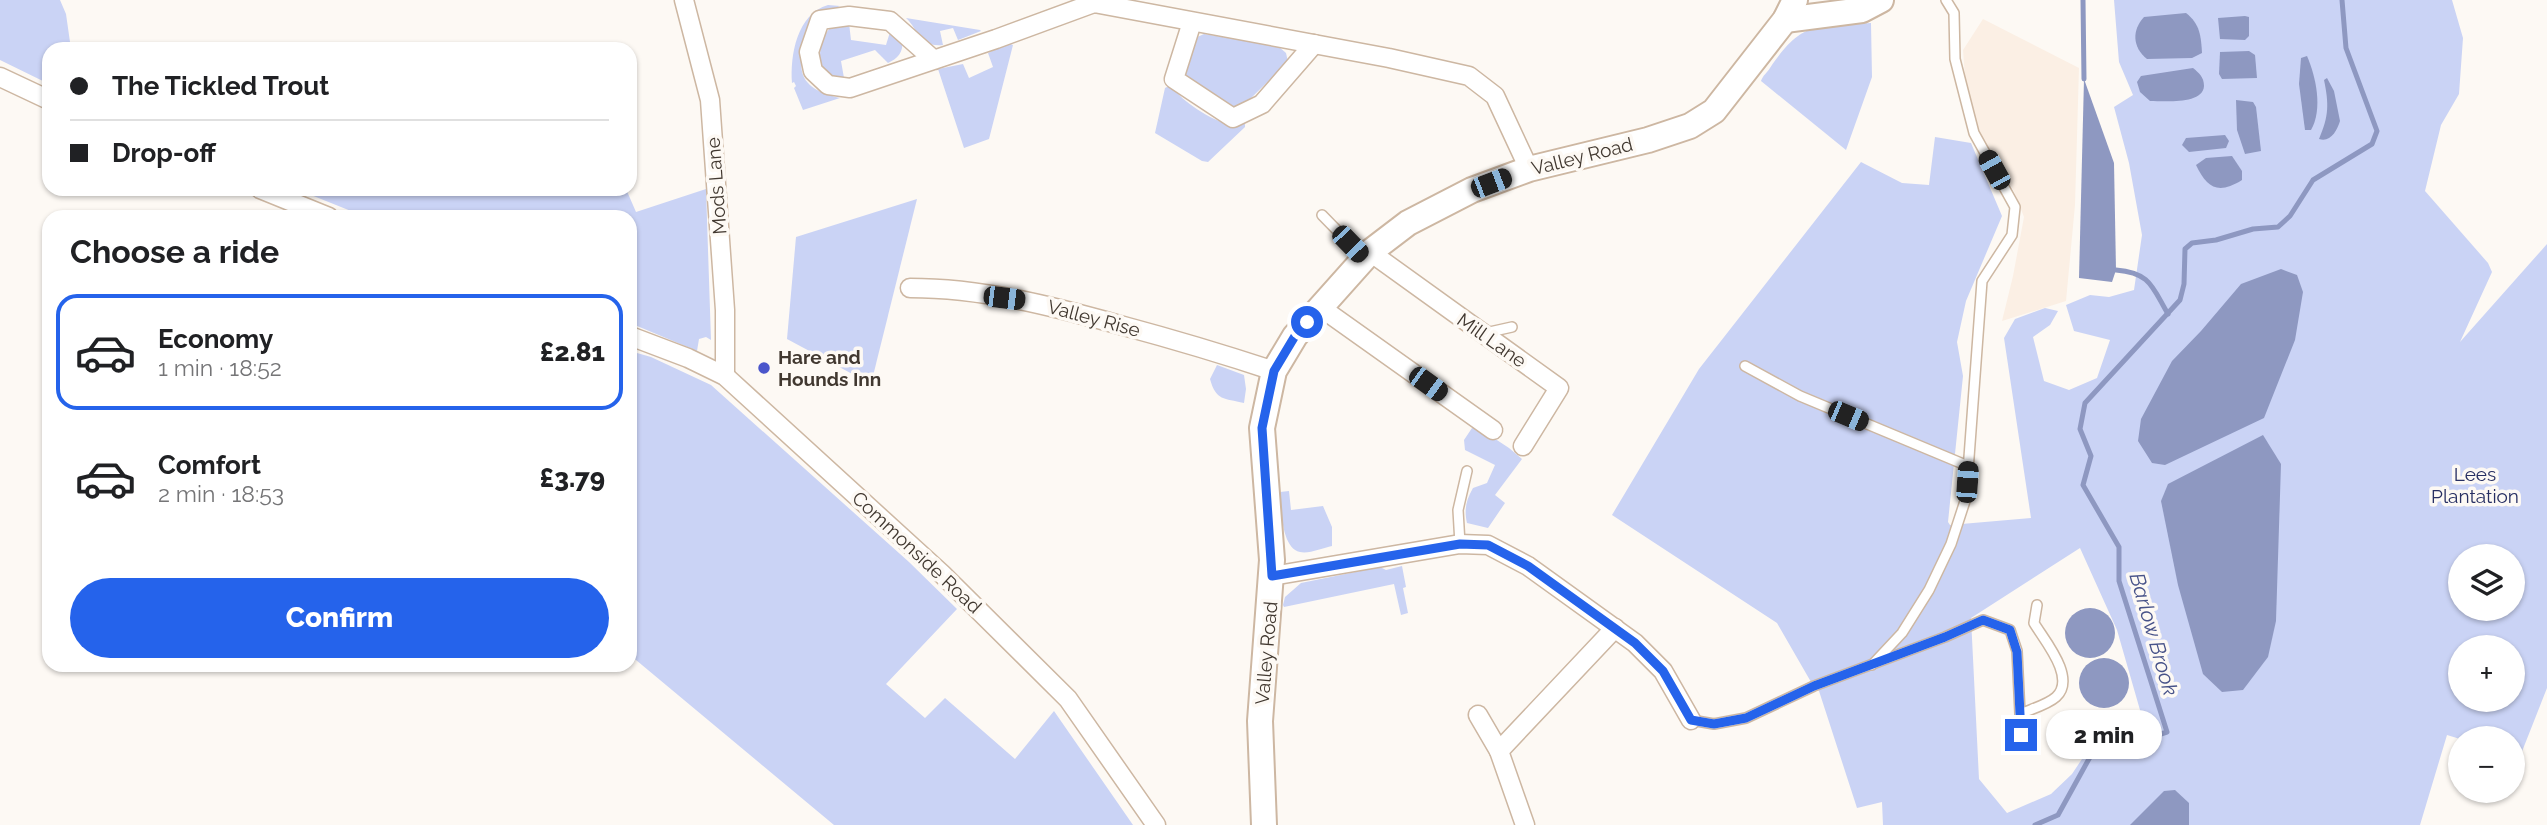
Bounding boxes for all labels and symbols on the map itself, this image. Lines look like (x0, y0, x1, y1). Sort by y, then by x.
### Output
street label: Valley Road (1529, 133, 1635, 179)
street label: Mods Lane (702, 137, 730, 235)
car (1975, 147, 2014, 193)
car (1468, 166, 1515, 200)
car (1328, 222, 1373, 266)
car (982, 285, 1027, 311)
street label: Valley Rise (1045, 295, 1143, 341)
route start (1291, 306, 1323, 338)
street label: Mill Lane (1453, 308, 1531, 372)
place label: Hare and Hounds Inn (778, 346, 881, 390)
marker: Hare and Hounds Inn (756, 360, 772, 376)
car (1405, 363, 1452, 405)
car (1825, 398, 1872, 434)
car (1956, 460, 1979, 504)
park label: Lees Plantation (2431, 463, 2519, 507)
street label: Commonside Road (848, 487, 986, 617)
water label: Barlow Brook (2125, 570, 2183, 698)
street label: Valley Road (1251, 600, 1281, 706)
callout: 2 min (2046, 710, 2161, 760)
route end (2005, 719, 2037, 751)

